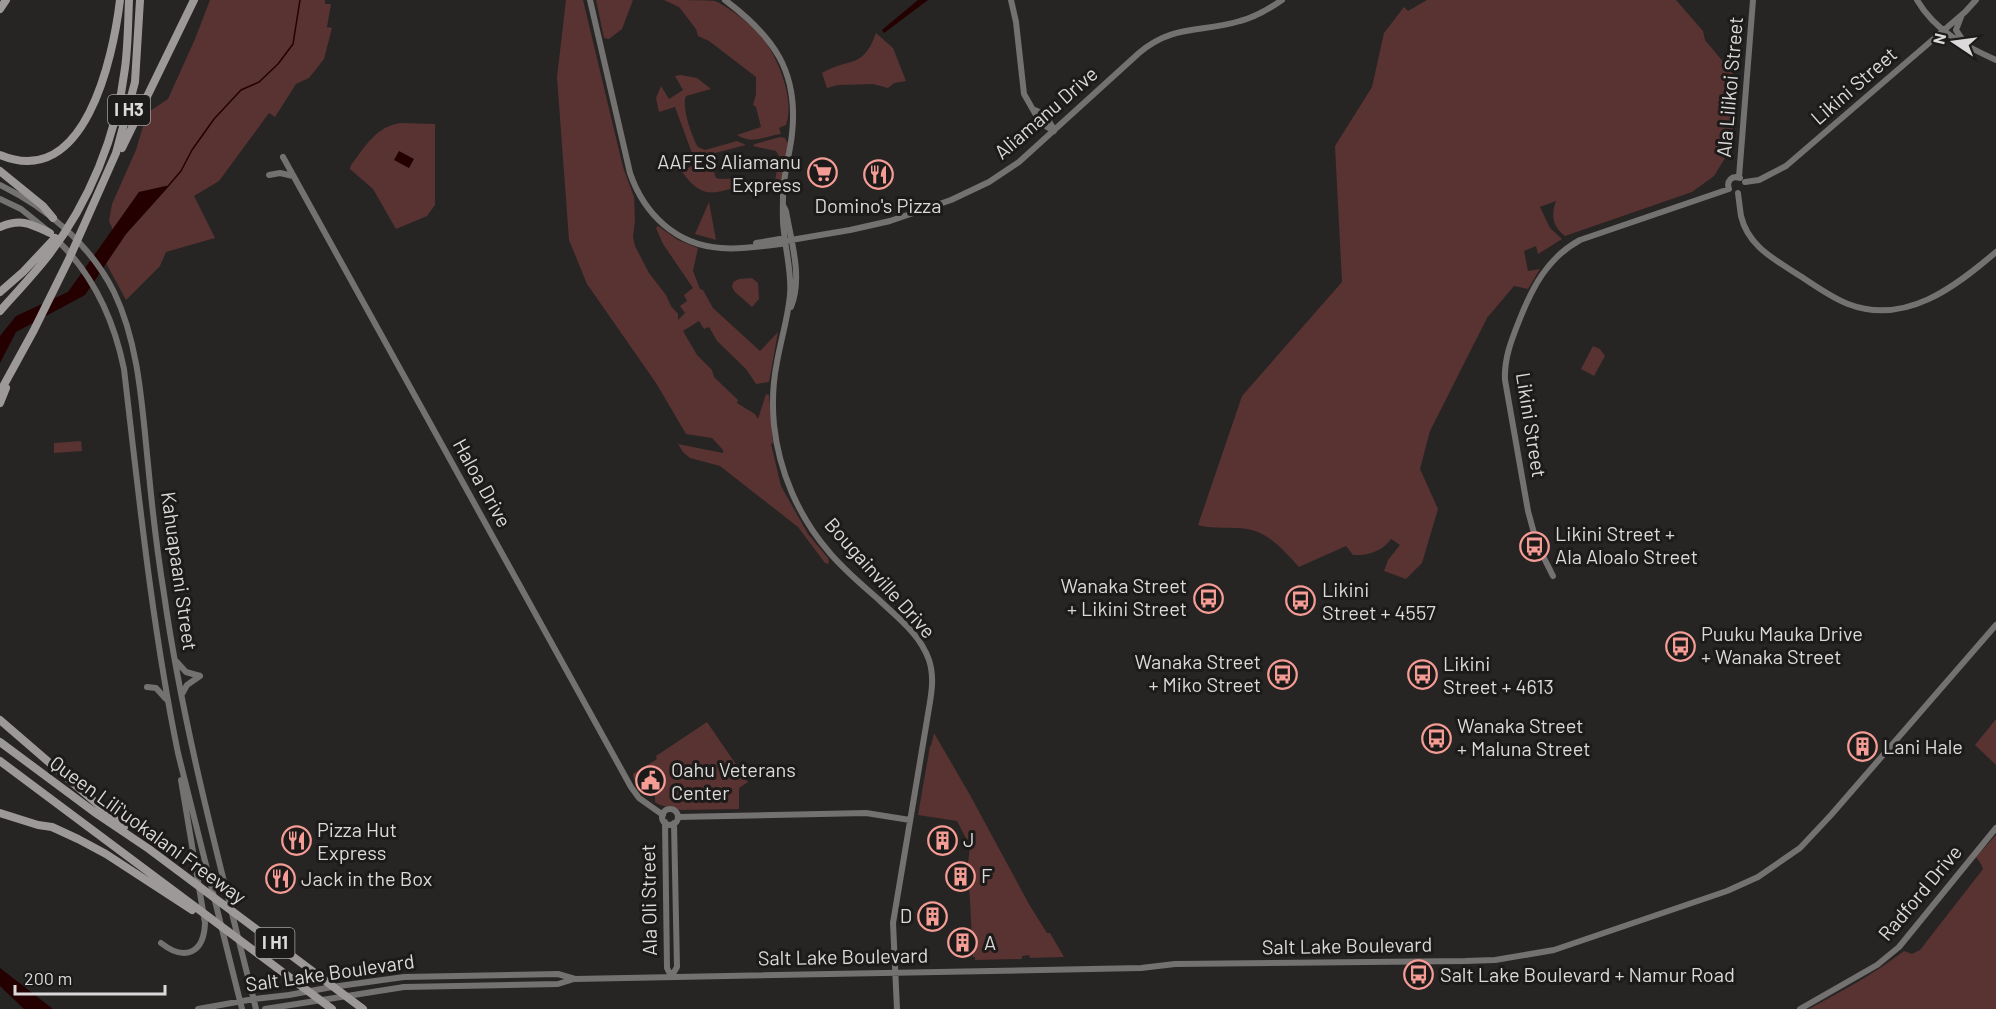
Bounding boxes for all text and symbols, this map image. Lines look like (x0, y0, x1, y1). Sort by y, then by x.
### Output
north arrow (1924, 12, 1984, 72)
street label: Ala Lilikoi Street (1711, 15, 1747, 158)
text: N (1928, 31, 1949, 46)
street label: Likini Street (1805, 41, 1901, 129)
street label: Aliamanu Drive (989, 61, 1102, 164)
road number: I H3 (108, 95, 150, 125)
place label: AAFES Aliamanu Express (657, 149, 801, 196)
supermarket icon: AAFES Aliamanu Express (806, 157, 838, 189)
restaurant icon: Domino's Pizza (862, 159, 894, 191)
place label: Domino's Pizza (815, 193, 941, 217)
street label: Likini Street (1512, 371, 1552, 479)
street label: Haloa Drive (449, 434, 517, 531)
street label: Kahuapaani Street (157, 490, 203, 652)
street label: Bougainville Drive (820, 512, 941, 643)
place label: Likini Street + Ala Aloalo Street (1555, 521, 1698, 568)
bus stop icon: Likini Street + Ala Aloalo Street (1518, 530, 1550, 562)
place label: Wanaka Street + Likini Street (1061, 573, 1187, 620)
place label: Likini Street + 4557 (1322, 577, 1436, 624)
bus stop icon: Wanaka Street + Likini Street (1192, 582, 1224, 614)
bus stop icon: Likini Street + 4557 (1285, 585, 1317, 617)
place label: Puuku Mauka Drive + Wanaka Street (1701, 621, 1863, 668)
bus stop icon: Puuku Mauka Drive + Wanaka Street (1664, 630, 1696, 662)
place label: Wanaka Street + Miko Street (1135, 649, 1261, 696)
place label: Likini Street + 4613 (1443, 651, 1554, 698)
bus stop icon: Wanaka Street + Miko Street (1266, 658, 1298, 690)
bus stop icon: Likini Street + 4613 (1406, 659, 1438, 691)
place label: Wanaka Street + Maluna Street (1457, 713, 1590, 760)
bus stop icon: Wanaka Street + Maluna Street (1420, 722, 1452, 754)
building icon: Lani Hale (1846, 731, 1878, 763)
place label: Lani Hale (1883, 734, 1963, 758)
street label: Queen Liliʻuokalani Freeway (46, 750, 251, 908)
place label: Oahu Veterans Center (671, 757, 796, 804)
public building icon: Oahu Veterans Center (634, 765, 666, 797)
place label: Pizza Hut Express (317, 817, 397, 864)
building icon: J (926, 824, 958, 856)
restaurant icon: Pizza Hut Express (280, 825, 312, 857)
place label: J (963, 827, 975, 851)
street label: Radford Drive (1872, 840, 1966, 945)
street label: Ala Oli Street (635, 844, 661, 956)
building icon: F (944, 860, 976, 892)
restaurant icon: Jack in the Box (264, 863, 296, 895)
place label: F (981, 863, 992, 887)
place label: Jack in the Box (301, 866, 433, 890)
building icon: D (917, 900, 949, 932)
place label: D (900, 903, 912, 927)
building icon: A (947, 927, 979, 959)
road number: I H1 (256, 928, 294, 958)
place label: A (984, 930, 996, 954)
street label: Salt Lake Boulevard (1262, 932, 1432, 958)
street label: Salt Lake Boulevard (758, 943, 928, 969)
street label: Salt Lake Boulevard (244, 948, 416, 996)
scale bar (15, 958, 165, 996)
bus stop icon: Salt Lake Boulevard + Namur Road (1403, 959, 1435, 991)
place label: Salt Lake Boulevard + Namur Road (1440, 962, 1735, 986)
text: 200 m (24, 967, 72, 989)

